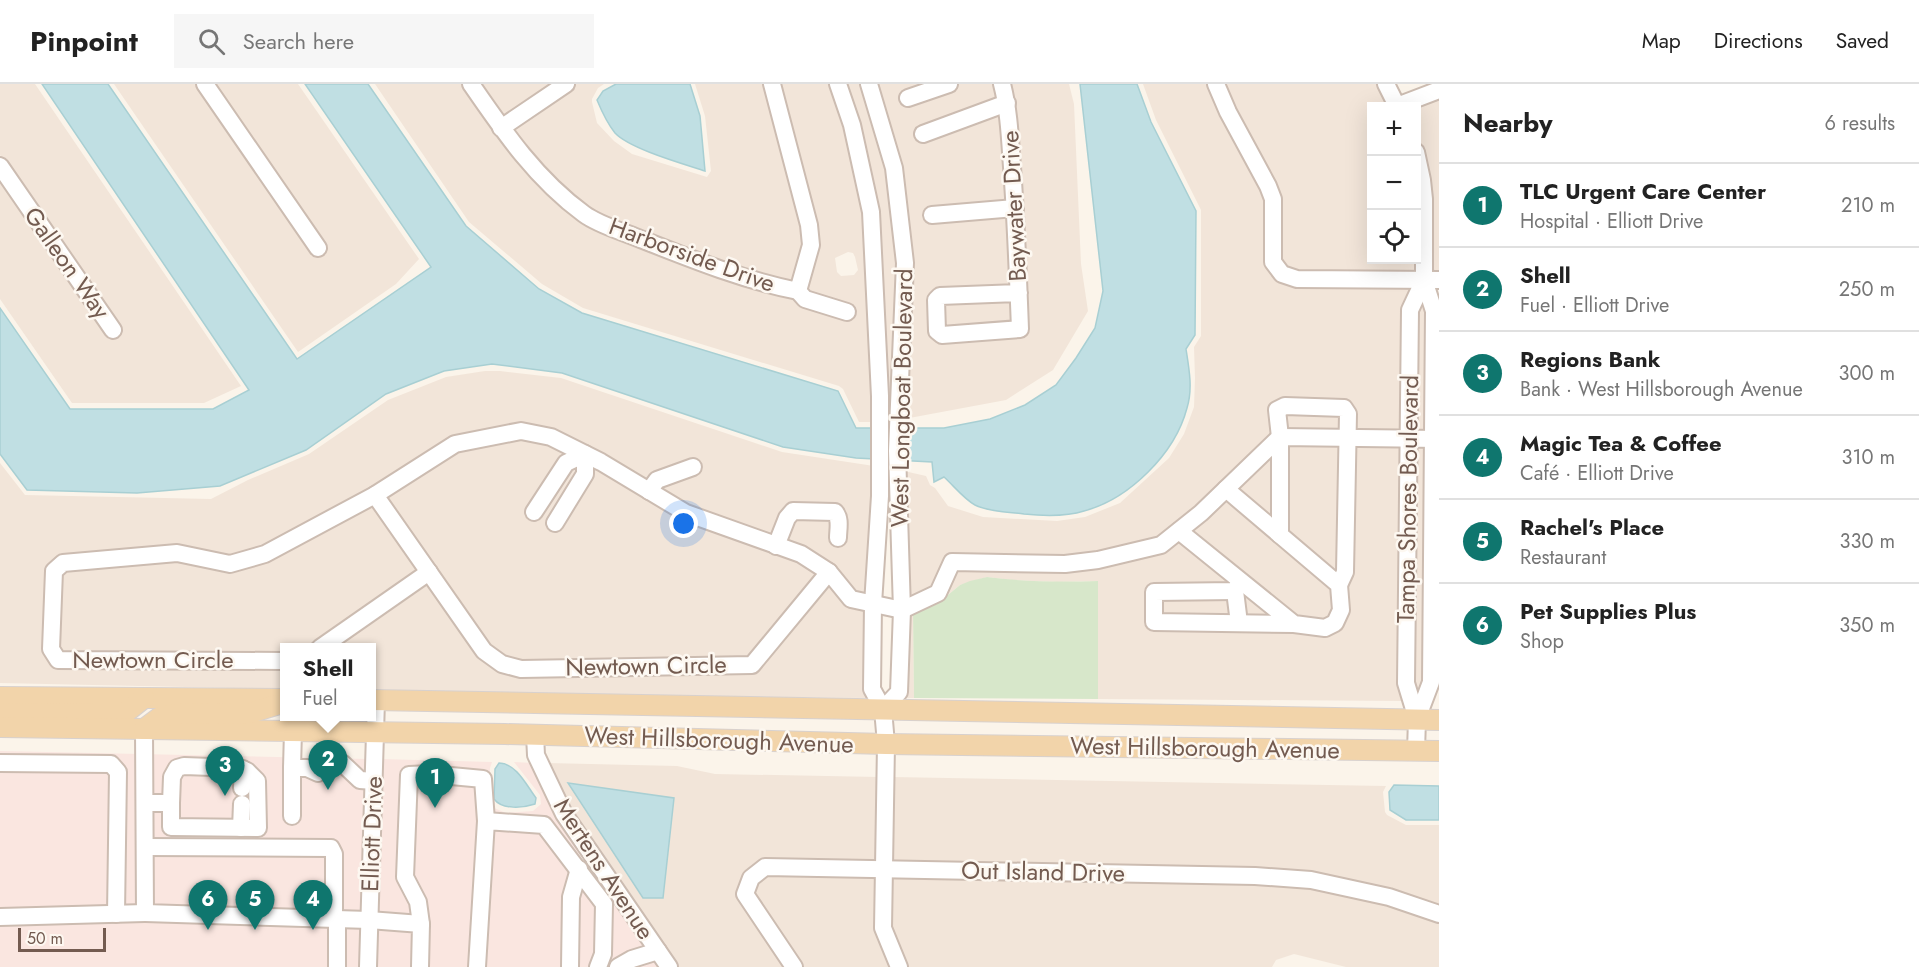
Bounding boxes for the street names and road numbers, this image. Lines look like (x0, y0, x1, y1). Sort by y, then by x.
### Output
street label: Baywater Drive (992, 130, 1035, 282)
street label: Galleon Way (16, 200, 119, 326)
street label: Harborside Drive (604, 208, 780, 301)
street label: West Longboat Boulevard (882, 268, 921, 528)
street label: Tampa Shores Boulevard (1388, 375, 1427, 623)
street label: Newtown Circle (72, 642, 234, 677)
street label: Newtown Circle (565, 647, 727, 684)
street label: West Hillsborough Avenue (584, 717, 854, 762)
street label: West Hillsborough Avenue (1070, 728, 1340, 767)
street label: Elliott Drive (352, 776, 391, 892)
street label: Mertens Avenue (546, 791, 663, 946)
street label: Out Island Drive (961, 853, 1125, 890)

